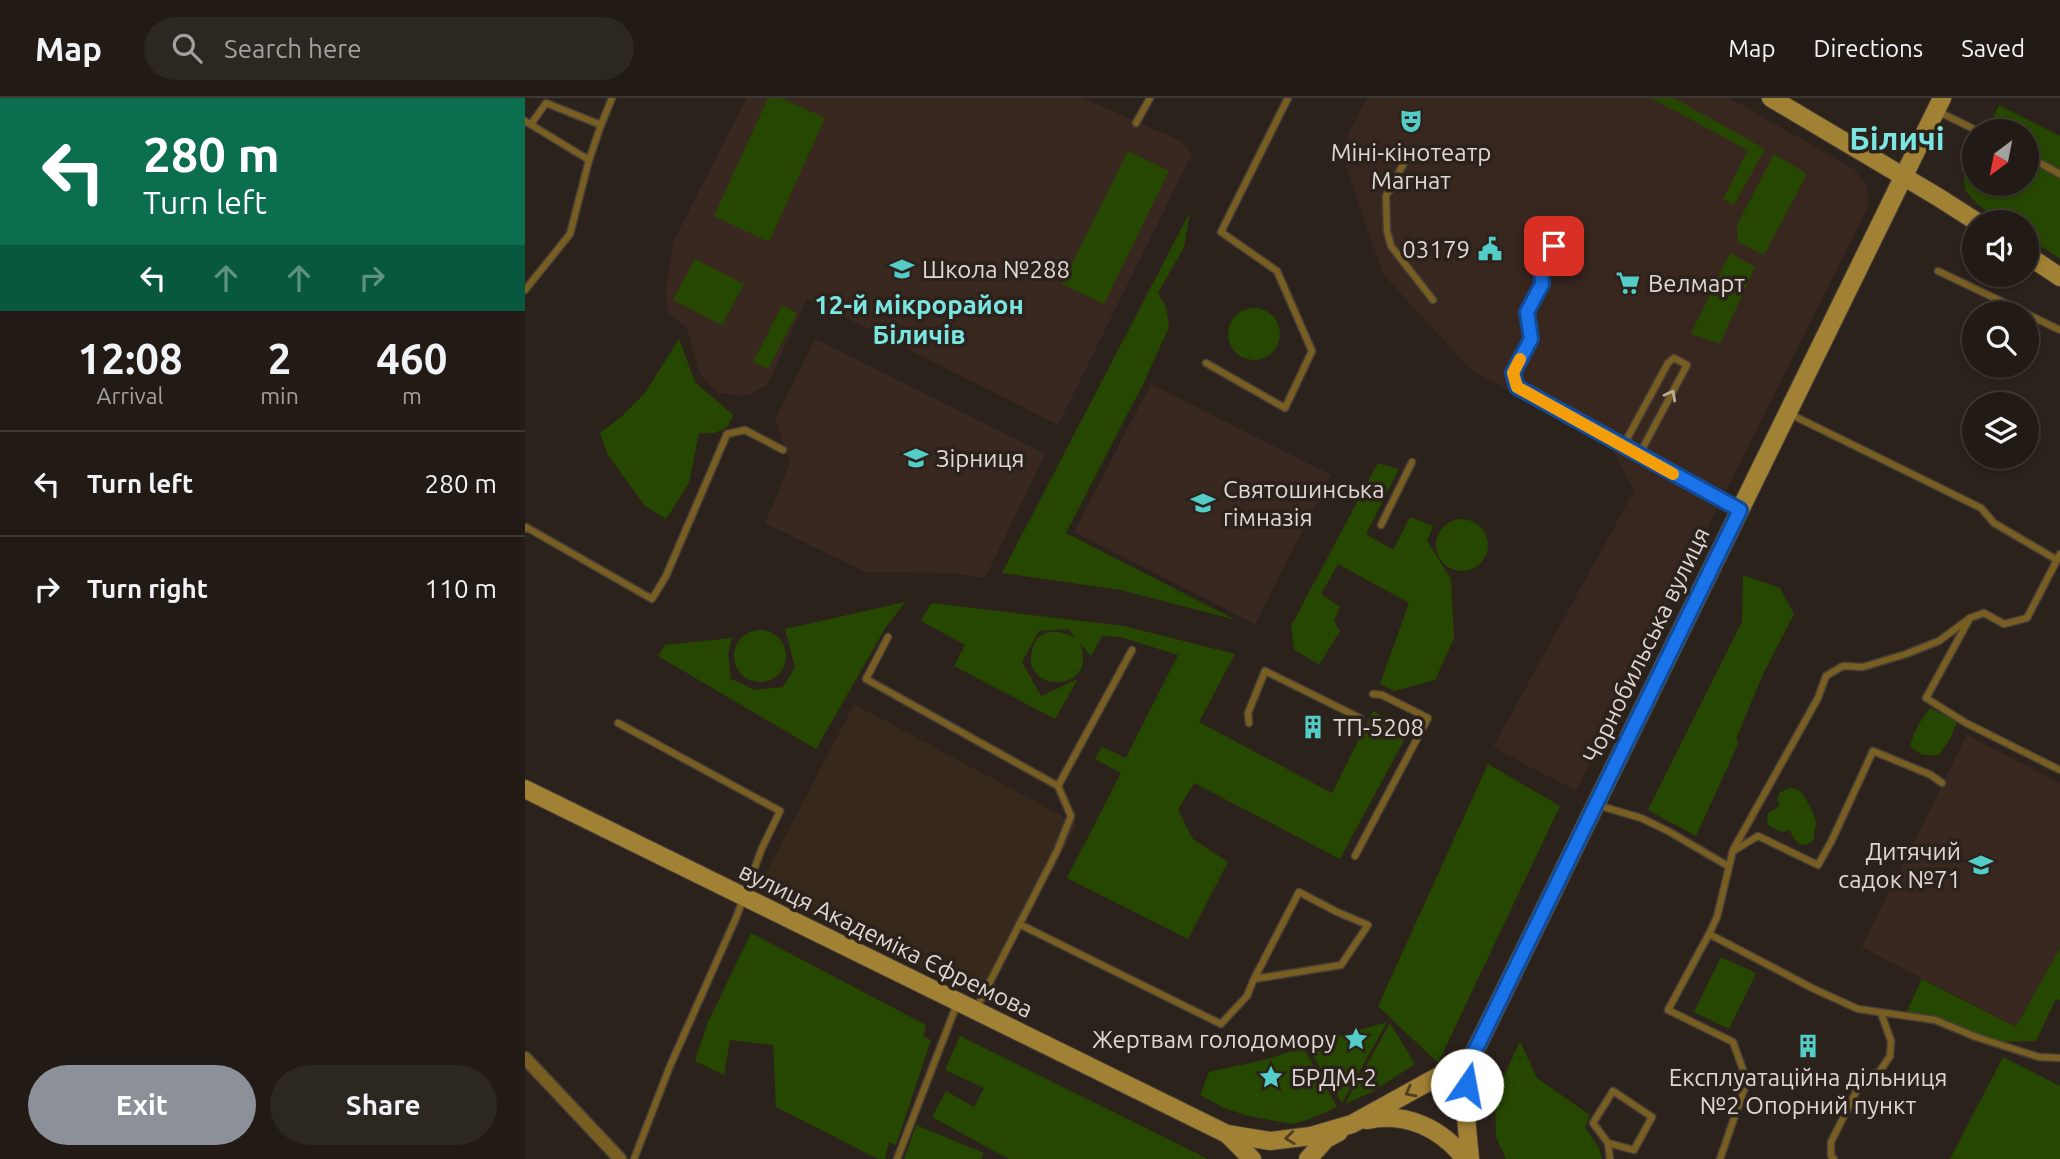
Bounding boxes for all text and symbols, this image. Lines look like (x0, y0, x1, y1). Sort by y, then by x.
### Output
search box (144, 17, 634, 80)
icon: search (168, 29, 206, 67)
text: Map (35, 30, 102, 67)
text: Search here (224, 34, 362, 63)
text: Map (1728, 35, 1775, 62)
text: Directions (1813, 35, 1923, 62)
text: Saved (1961, 35, 2025, 62)
theatre icon: Міні-кінотеатр Магнат (1397, 107, 1425, 135)
north arrow (1962, 119, 2039, 196)
map controls (1962, 119, 2039, 469)
district label: Біличі (1849, 120, 1945, 156)
icon: left (28, 126, 119, 217)
text: 280 m (143, 126, 280, 181)
place label: Міні-кінотеатр Магнат (1331, 139, 1491, 194)
text: Turn left (143, 184, 267, 220)
button: sound (1962, 210, 2039, 287)
pin (1524, 216, 1584, 276)
icon: arrive (1535, 227, 1573, 265)
public building icon: 03179 (1476, 235, 1504, 263)
place label: 03179 (1402, 236, 1470, 263)
school or university icon: Школа №288 (888, 255, 916, 283)
place label: Школа №288 (922, 256, 1070, 283)
icon: left (134, 259, 172, 297)
icon: ahead (207, 259, 245, 297)
icon: ahead (280, 259, 318, 297)
icon: right (353, 259, 391, 297)
supermarket icon: Велмарт (1614, 269, 1642, 297)
place label: Велмарт (1648, 270, 1745, 297)
district label: 12-й мікрорайон Біличів (814, 290, 1024, 349)
button: search (1962, 301, 2039, 378)
text: 12:08 (78, 335, 183, 382)
text: 2 (268, 335, 291, 382)
text: 460 (376, 335, 447, 382)
text: Arrival (97, 383, 164, 408)
text: min (260, 383, 299, 408)
text: m (402, 383, 422, 408)
one-way arrow (1663, 390, 1676, 402)
button: layers (1962, 392, 2039, 469)
school or university icon: Зірниця (902, 444, 930, 472)
place label: Зірниця (936, 445, 1024, 472)
icon: left (28, 465, 66, 503)
text: Turn left (87, 469, 193, 498)
text: 280 m (425, 469, 497, 498)
place label: Святошинська гімназія (1223, 476, 1385, 531)
school or university icon: Святошинська гімназія (1189, 489, 1217, 517)
street label: Чорнобильська вулиця (1577, 523, 1715, 767)
icon: right (28, 570, 66, 608)
text: Turn right (87, 574, 208, 603)
text: 110 m (425, 574, 497, 603)
building icon: ТП-5208 (1299, 713, 1327, 741)
place label: ТП-5208 (1333, 714, 1424, 741)
place label: Дитячий садок №71 (1838, 838, 1961, 893)
school or university icon: Дитячий садок №71 (1967, 851, 1995, 879)
street label: вулиця Академіка Єфремова (735, 857, 1037, 1023)
place icon: Жертвам голодомору (1342, 1025, 1370, 1053)
place label: Жертвам голодомору (1092, 1026, 1336, 1053)
building icon: Експлуатаційна дільниця №2 Опорний пункт (1794, 1032, 1822, 1060)
position arrow (1430, 1048, 1504, 1122)
place icon: БРДМ-2 (1257, 1063, 1285, 1091)
place label: БРДМ-2 (1291, 1064, 1377, 1091)
place label: Експлуатаційна дільниця №2 Опорний пункт (1669, 1064, 1947, 1119)
button: Exit (28, 1065, 256, 1145)
button: Share (270, 1065, 497, 1145)
one-way arrow (1405, 1084, 1417, 1097)
one-way arrow (1284, 1131, 1296, 1146)

